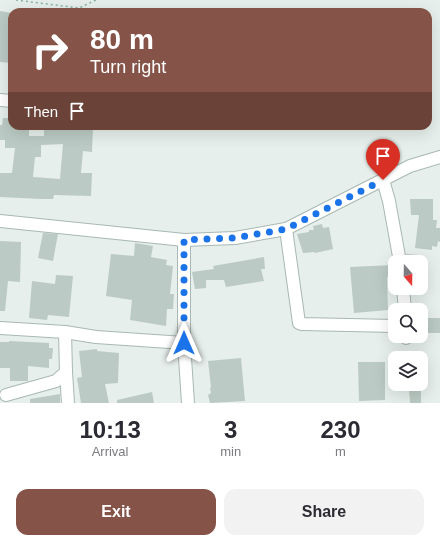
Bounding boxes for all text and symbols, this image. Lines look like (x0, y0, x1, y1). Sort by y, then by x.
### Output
icon: right (24, 24, 76, 76)
text: 80 m (90, 24, 154, 55)
text: Turn right (90, 57, 166, 77)
icon: arrive (66, 100, 88, 122)
text: Then (24, 103, 58, 120)
pin (366, 139, 400, 180)
icon: arrive (372, 145, 394, 167)
north arrow (388, 255, 428, 295)
map controls (388, 255, 428, 391)
button: search (388, 303, 428, 343)
position arrow (163, 322, 205, 364)
button: layers (388, 351, 428, 391)
text: 10:13 (79, 416, 141, 443)
text: 3 (224, 416, 237, 443)
text: 230 (321, 416, 361, 443)
text: Arrival (92, 444, 129, 459)
text: min (220, 444, 241, 459)
text: m (335, 444, 346, 459)
button: Exit (16, 489, 216, 535)
button: Share (224, 489, 424, 535)

